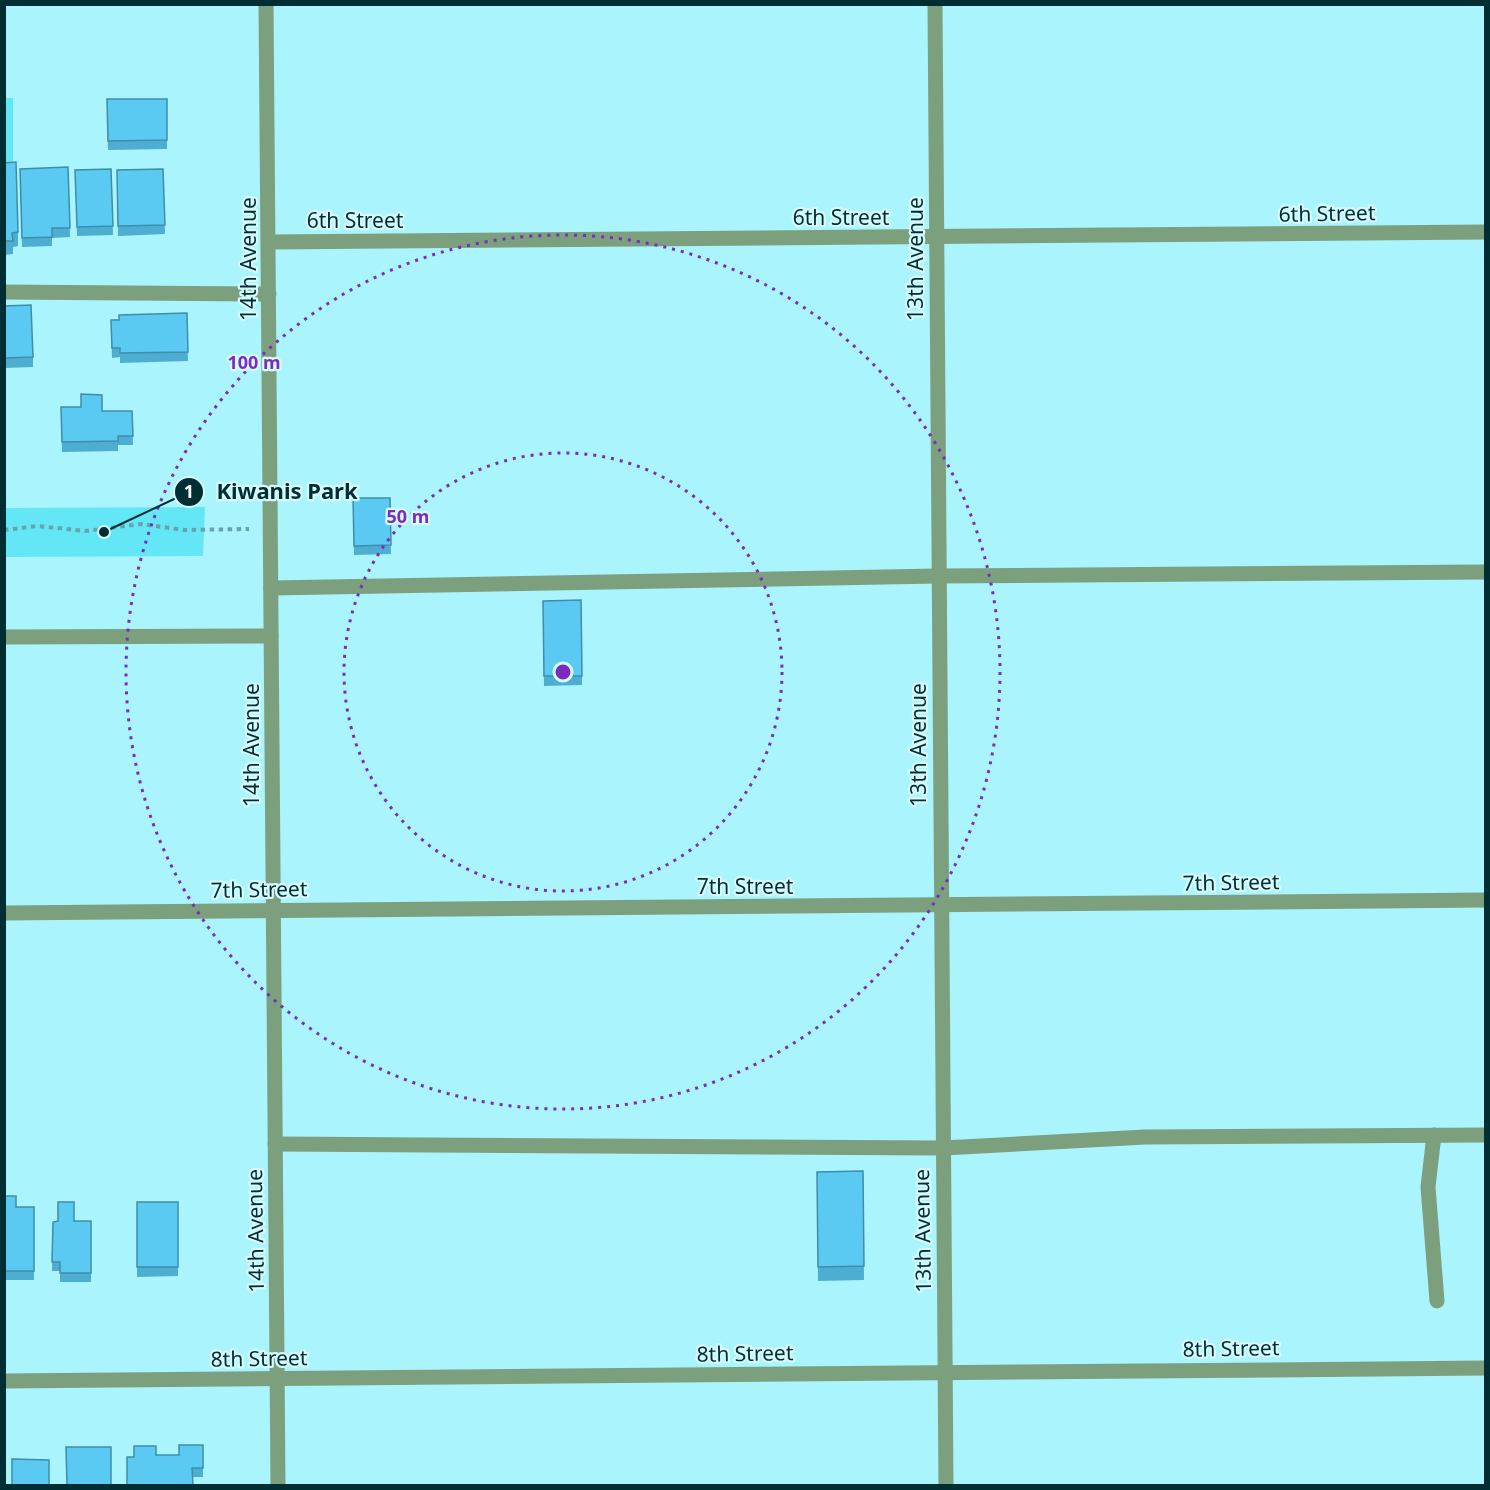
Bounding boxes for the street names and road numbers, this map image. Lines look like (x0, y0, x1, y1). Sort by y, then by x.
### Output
street label: 14th Avenue (234, 197, 262, 321)
street label: 13th Avenue (901, 197, 929, 321)
street label: 6th Street (1278, 198, 1376, 228)
street label: 6th Street (793, 203, 890, 231)
street label: 6th Street (307, 206, 404, 234)
street label: 14th Avenue (237, 683, 265, 807)
street label: 13th Avenue (904, 683, 932, 807)
street label: 7th Street (1182, 867, 1280, 897)
street label: 7th Street (697, 872, 794, 900)
street label: 7th Street (210, 874, 308, 904)
street label: 14th Avenue (240, 1169, 270, 1293)
street label: 13th Avenue (907, 1169, 937, 1293)
street label: 8th Street (1182, 1333, 1280, 1363)
street label: 8th Street (696, 1338, 794, 1368)
street label: 8th Street (210, 1343, 308, 1373)

